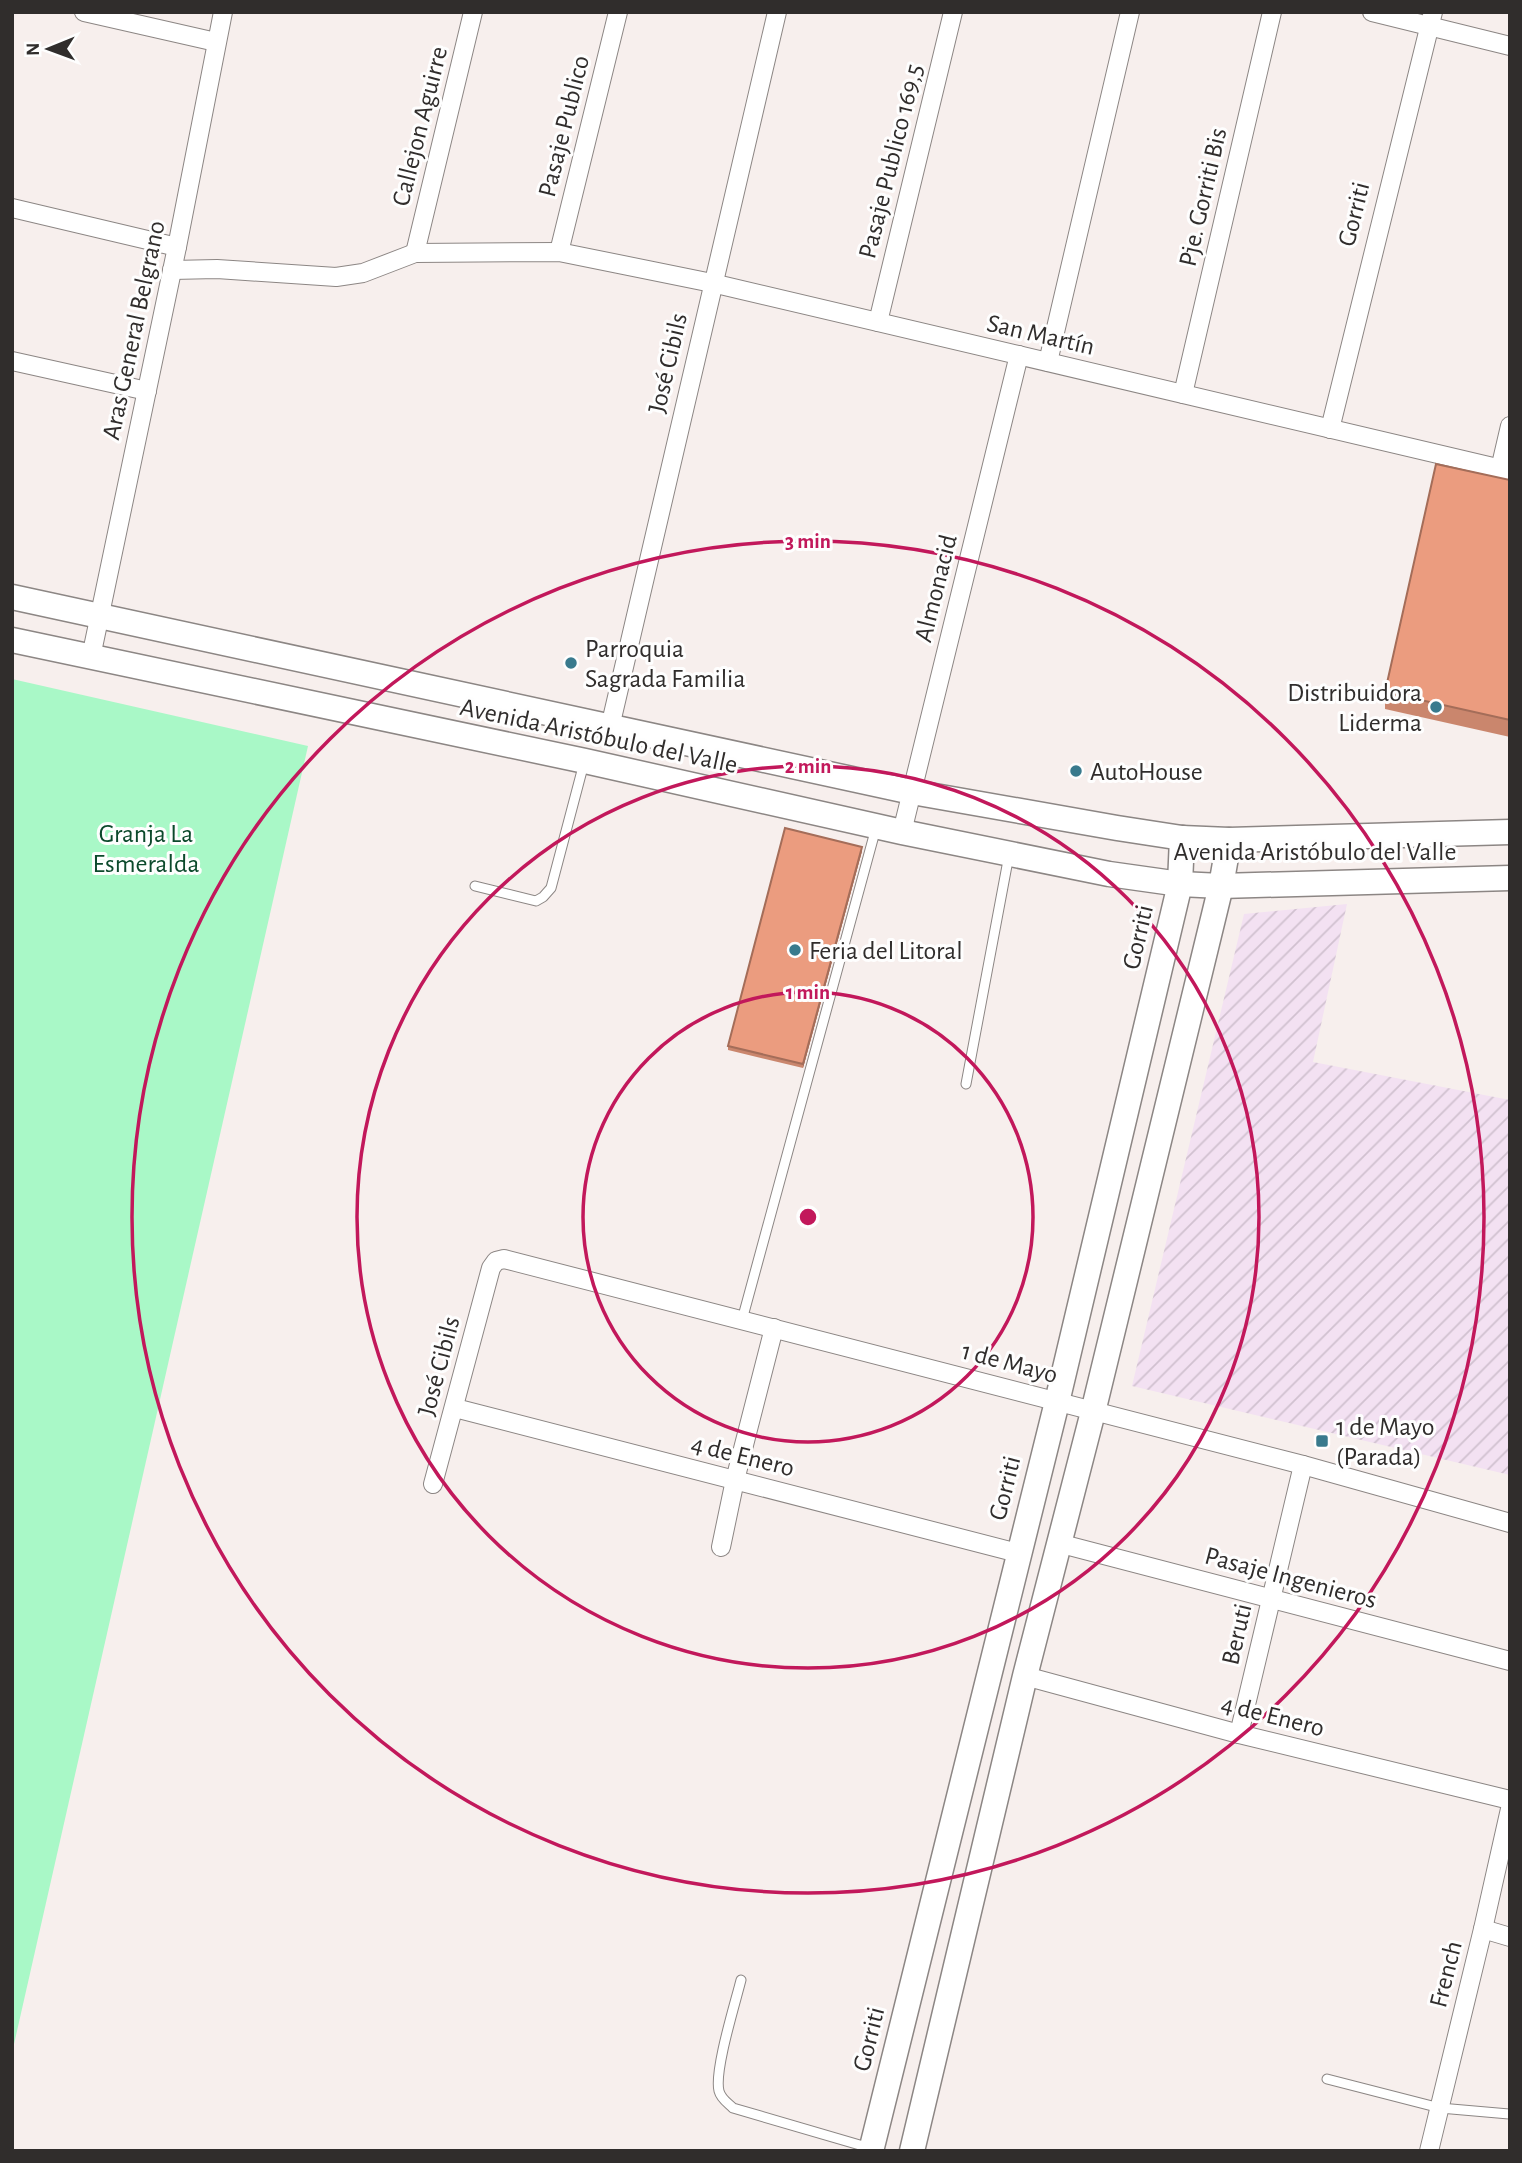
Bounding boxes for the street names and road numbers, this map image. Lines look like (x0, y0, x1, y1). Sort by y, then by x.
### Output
street label: Callejon Aguirre (388, 44, 452, 209)
street label: Pasaje Publico (534, 53, 594, 200)
street label: Pasaje Publico 169,5 (854, 61, 928, 261)
street label: Pje. Gorriti Bis (1174, 125, 1232, 269)
street label: Gorriti (1333, 179, 1374, 249)
street label: Aras General Belgrano (98, 218, 170, 442)
street label: San Martín (984, 310, 1097, 360)
street label: José Cibils (644, 311, 692, 416)
street label: Almonacid (910, 532, 962, 645)
street label: Avenida Aristóbulo del Valle (458, 694, 740, 778)
street label: Avenida Aristóbulo del Valle (1174, 839, 1456, 865)
street label: Gorriti (1118, 903, 1158, 972)
street label: José Cibils (413, 1314, 465, 1419)
street label: 1 de Mayo (959, 1338, 1061, 1388)
street label: 4 de Enero (688, 1431, 797, 1481)
street label: Gorriti (984, 1453, 1025, 1523)
street label: Pasaje Ingenieros (1202, 1543, 1380, 1613)
street label: Beruti (1217, 1601, 1257, 1667)
street label: 4 de Enero (1218, 1691, 1327, 1741)
street label: French (1425, 1938, 1467, 2010)
street label: Gorriti (848, 2004, 889, 2074)

